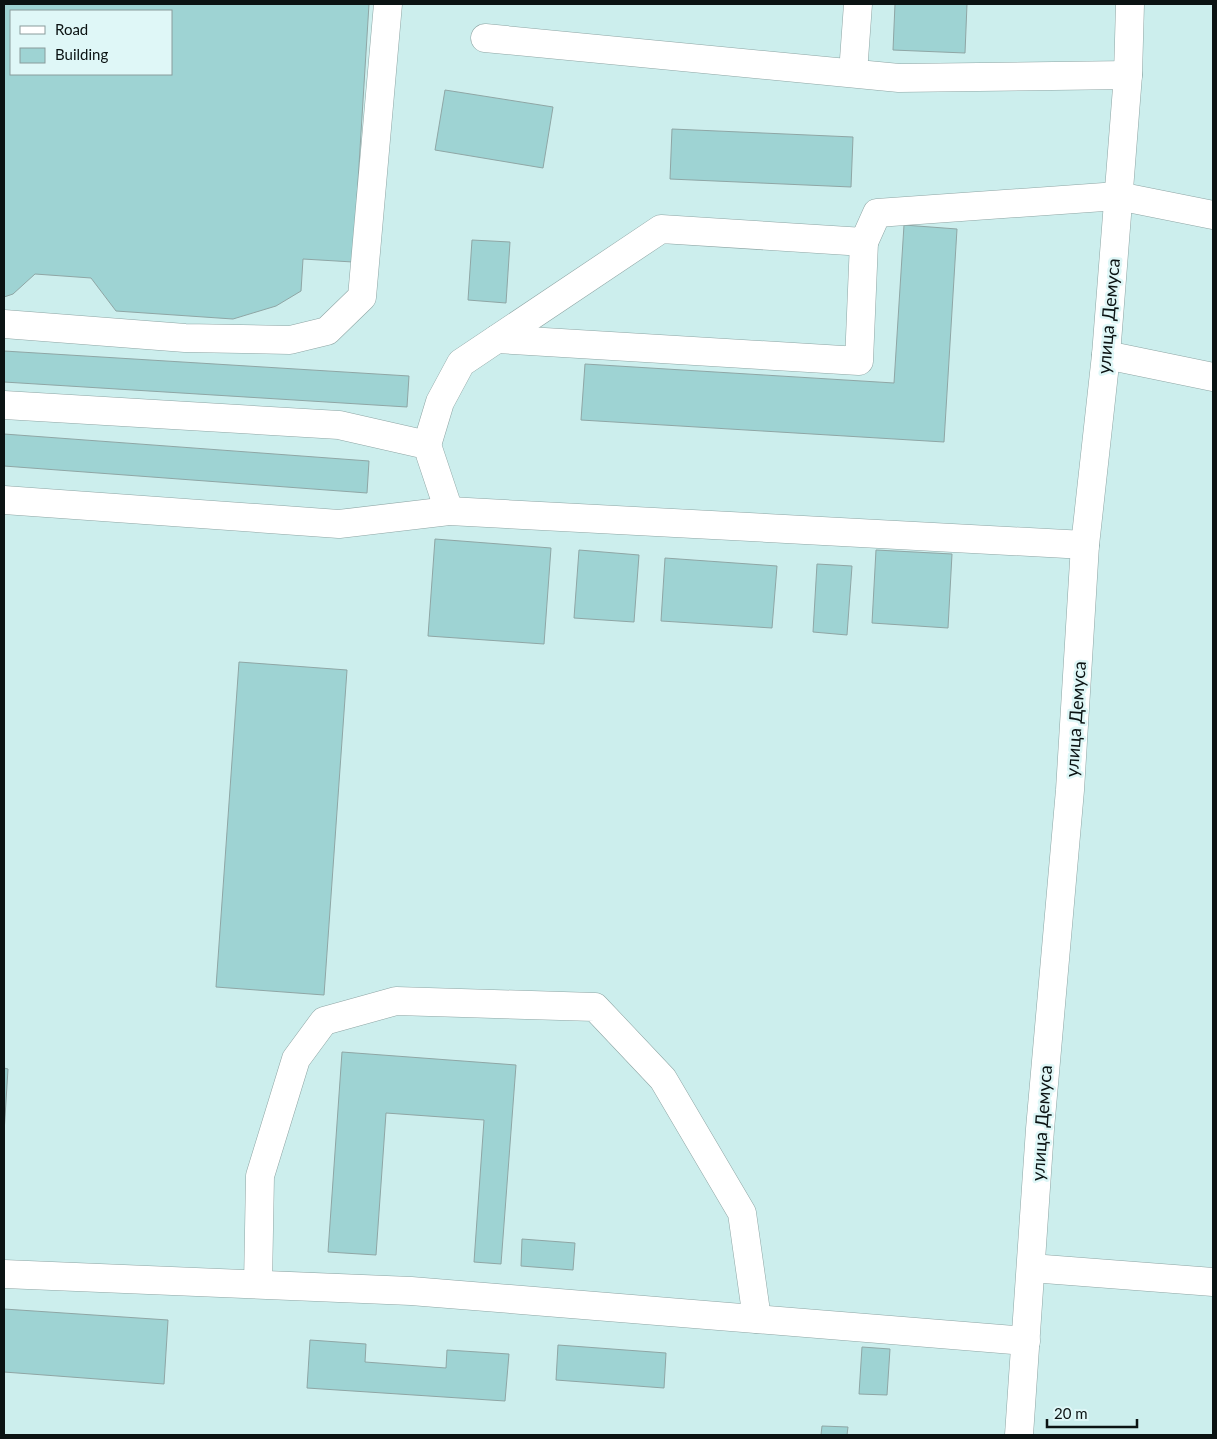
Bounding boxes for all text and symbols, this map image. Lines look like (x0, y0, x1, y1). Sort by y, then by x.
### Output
legend (10, 10, 172, 75)
text: Road (55, 20, 88, 38)
text: Building (55, 45, 108, 63)
street label: улица Демуса (1092, 257, 1124, 375)
street label: улица Демуса (1060, 660, 1090, 778)
street label: улица Демуса (1026, 1064, 1056, 1182)
scale bar (1047, 1396, 1137, 1428)
text: 20 m (1054, 1404, 1088, 1422)

